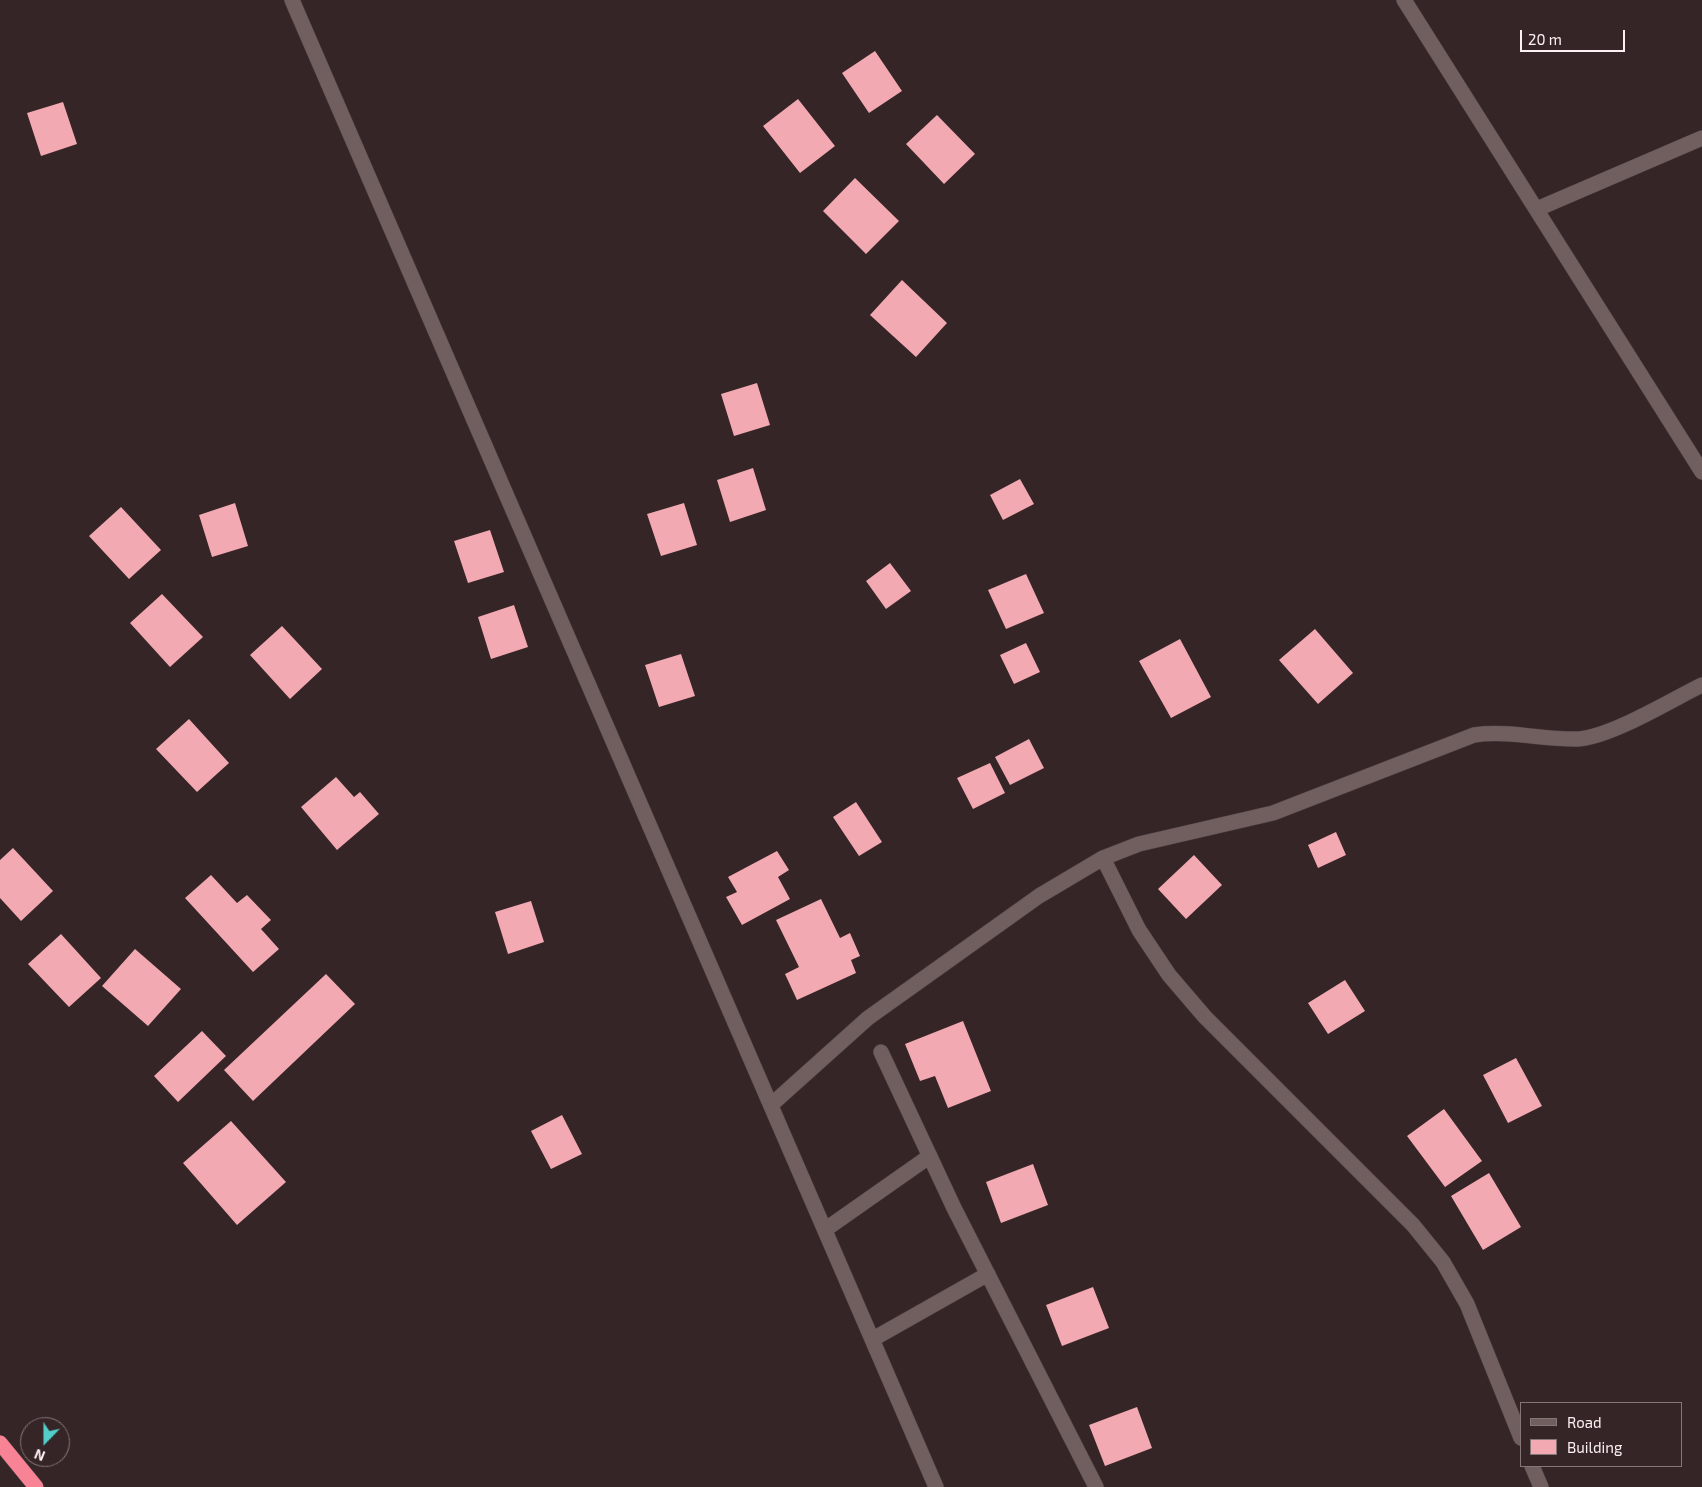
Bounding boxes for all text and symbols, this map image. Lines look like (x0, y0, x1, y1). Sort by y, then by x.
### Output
scale bar (1522, 20, 1627, 52)
text: 20 m (1528, 30, 1562, 48)
legend (1520, 1402, 1682, 1467)
text: Road (1567, 1413, 1602, 1431)
north arrow (20, 1417, 70, 1467)
text: Building (1567, 1438, 1622, 1456)
text: N (32, 1446, 47, 1465)

